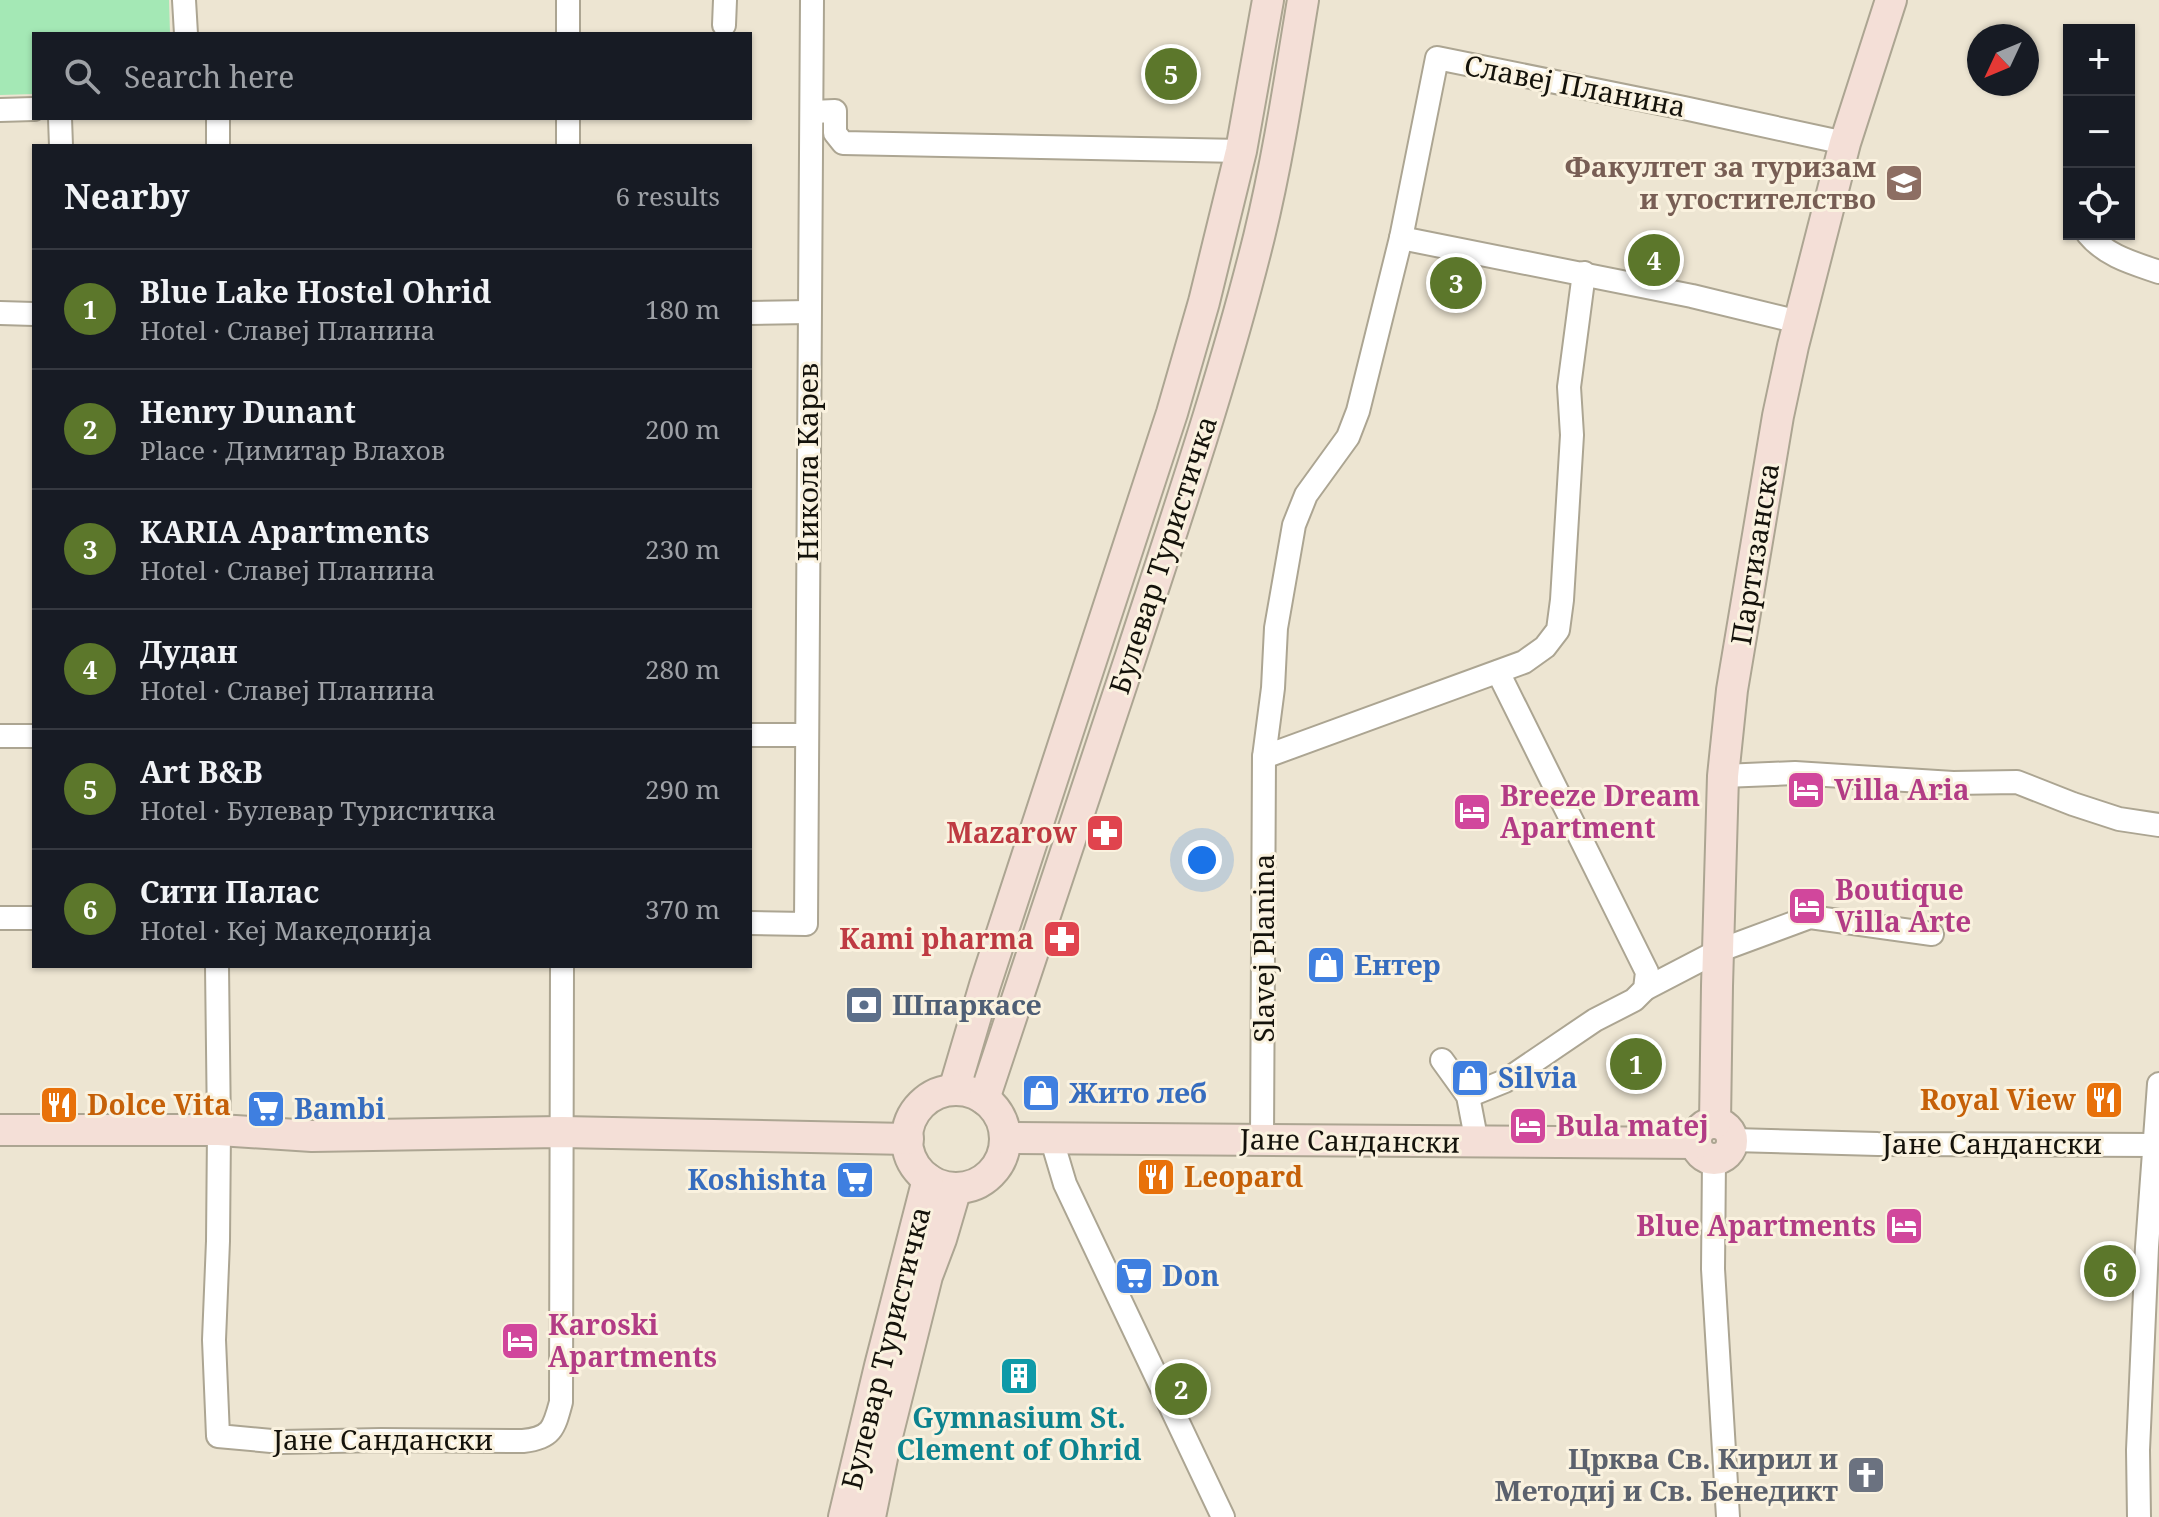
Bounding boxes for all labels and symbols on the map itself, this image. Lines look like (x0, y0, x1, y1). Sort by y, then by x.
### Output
north arrow (1967, 24, 2039, 96)
pin: 5 (1145, 44, 1197, 104)
street label: Славеј Планина (1461, 45, 1689, 125)
place label: Факултет за туризам и угостителство (1565, 147, 1876, 217)
school or university icon: Факултет за туризам и угостителство (1883, 162, 1925, 204)
pin: 4 (1628, 230, 1680, 290)
pin: 3 (1430, 253, 1482, 313)
street label: Никола Карев (788, 363, 826, 561)
street label: Булевар Туристичка (1099, 411, 1225, 699)
street label: Партизанска (1721, 460, 1787, 648)
hotel icon: Villa Aria (1785, 769, 1827, 811)
place label: Villa Aria (1834, 770, 1970, 808)
place label: Breeze Dream Apartment (1500, 776, 1700, 846)
hotel icon: Breeze Dream Apartment (1451, 791, 1493, 833)
pharmacy icon: Mazarow (1084, 812, 1126, 854)
place label: Mazarow (946, 813, 1077, 851)
your location (1182, 840, 1222, 880)
street label: Slavej Planina (1244, 854, 1282, 1042)
place label: Boutique Villa Arte (1835, 870, 1971, 940)
hotel icon: Boutique Villa Arte (1786, 885, 1828, 927)
pharmacy icon: Kami pharma (1041, 918, 1083, 960)
place label: Kami pharma (839, 919, 1034, 957)
shop icon: Ентер (1305, 944, 1347, 986)
place label: Ентер (1354, 945, 1441, 983)
bank icon: Шпаркасе (843, 984, 885, 1026)
place label: Шпаркасе (892, 985, 1042, 1023)
pin: 1 (1610, 1034, 1662, 1094)
shop icon: Silvia (1449, 1057, 1491, 1099)
place label: Silvia (1498, 1058, 1578, 1096)
shop icon: Жито леб (1020, 1072, 1062, 1114)
place label: Жито леб (1069, 1073, 1207, 1111)
restaurant icon: Royal View (2083, 1079, 2125, 1121)
place label: Royal View (1920, 1080, 2076, 1118)
restaurant icon: Dolce Vita (38, 1084, 80, 1126)
place label: Dolce Vita (87, 1085, 231, 1123)
supermarket icon: Bambi (245, 1088, 287, 1130)
place label: Bambi (294, 1089, 385, 1127)
hotel icon: Bula matej (1507, 1105, 1549, 1147)
place label: Bula matej (1556, 1106, 1709, 1144)
street label: Јане Сандански (1239, 1119, 1460, 1161)
street label: Јане Сандански (1881, 1124, 2102, 1162)
restaurant icon: Leopard (1135, 1156, 1177, 1198)
place label: Leopard (1184, 1157, 1303, 1195)
supermarket icon: Koshishta (834, 1159, 876, 1201)
place label: Koshishta (688, 1160, 827, 1198)
street label: Булевар Туристичка (831, 1202, 939, 1493)
hotel icon: Blue Apartments (1883, 1205, 1925, 1247)
place label: Blue Apartments (1636, 1206, 1876, 1244)
pin: 6 (2084, 1241, 2136, 1301)
supermarket icon: Don (1113, 1255, 1155, 1297)
place label: Don (1162, 1256, 1219, 1294)
place label: Karoski Apartments (548, 1305, 717, 1375)
hotel icon: Karoski Apartments (499, 1320, 541, 1362)
building icon: Gymnasium St. Clement of Ohrid (998, 1355, 1040, 1397)
pin: 2 (1155, 1359, 1207, 1419)
place label: Gymnasium St. Clement of Ohrid (897, 1398, 1141, 1468)
street label: Јане Сандански (272, 1420, 493, 1458)
place label: Црква Св. Кирил и Методиј и Св. Бенедикт (1495, 1439, 1838, 1509)
church icon: Црква Св. Кирил и Методиј и Св. Бенедикт (1845, 1454, 1887, 1496)

